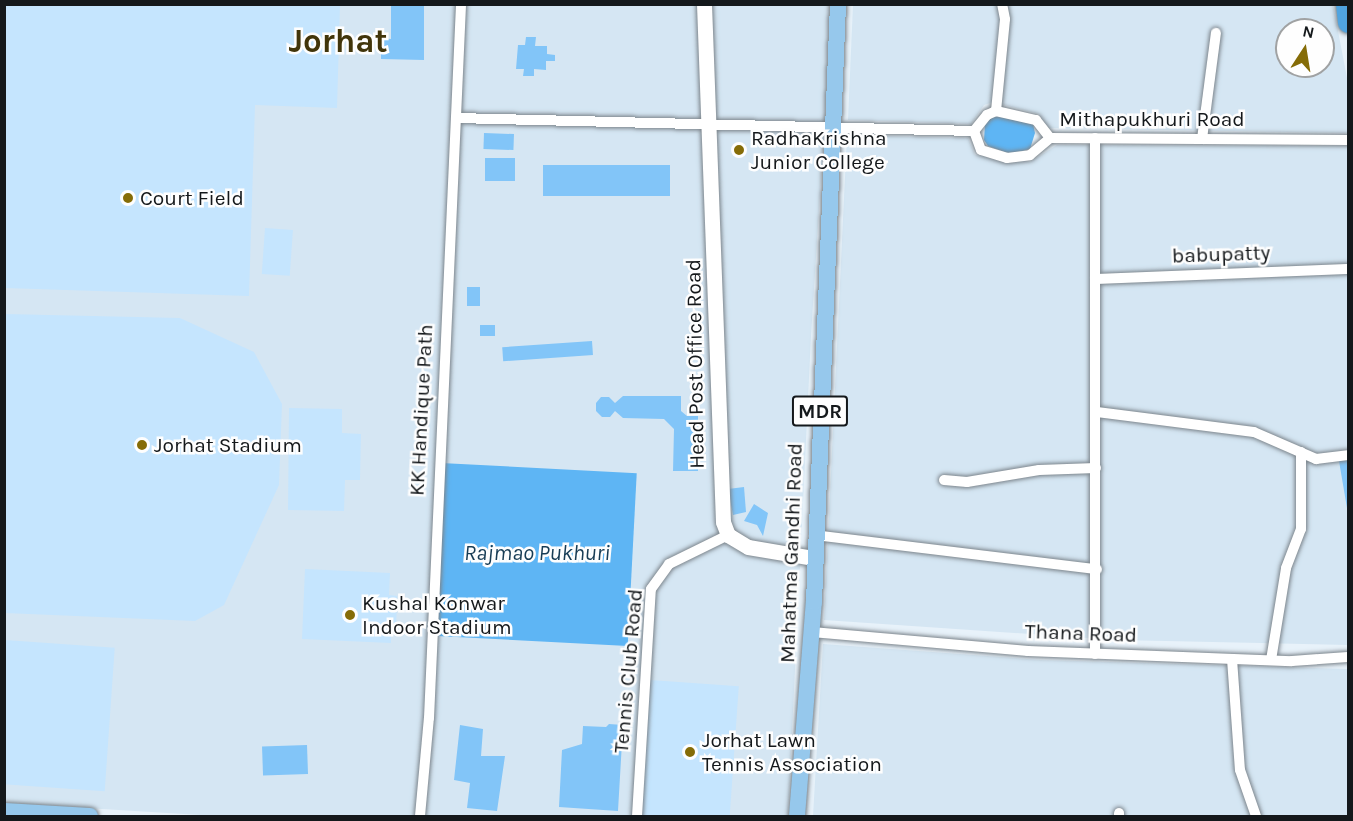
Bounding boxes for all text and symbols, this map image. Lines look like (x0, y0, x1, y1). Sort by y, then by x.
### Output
north arrow (1275, 18, 1335, 78)
text: N (1301, 21, 1316, 42)
district label: Jorhat (288, 22, 388, 62)
street label: Mithapukhuri Road (1059, 106, 1245, 132)
place label: RadhaKrishna Junior College (751, 125, 887, 175)
marker: RadhaKrishna Junior College (732, 143, 746, 157)
place label: Court Field (140, 185, 244, 211)
marker: Court Field (121, 191, 135, 205)
street label: babupatty (1171, 240, 1271, 268)
street label: Head Post Office Road (681, 259, 709, 469)
street label: KK Handique Path (404, 323, 438, 497)
road number: MDR (792, 394, 848, 428)
place label: Jorhat Stadium (154, 432, 302, 458)
marker: Jorhat Stadium (135, 438, 149, 452)
street label: Mahatma Gandhi Road (775, 443, 807, 663)
water label: Rajmao Pukhuri (464, 541, 610, 567)
street label: Tennis Club Road (608, 588, 648, 754)
place label: Kushal Konwar Indoor Stadium (362, 590, 512, 640)
marker: Kushal Konwar Indoor Stadium (343, 608, 357, 622)
street label: Thana Road (1024, 618, 1138, 648)
place label: Jorhat Lawn Tennis Association (702, 727, 882, 777)
marker: Jorhat Lawn Tennis Association (683, 745, 697, 759)

